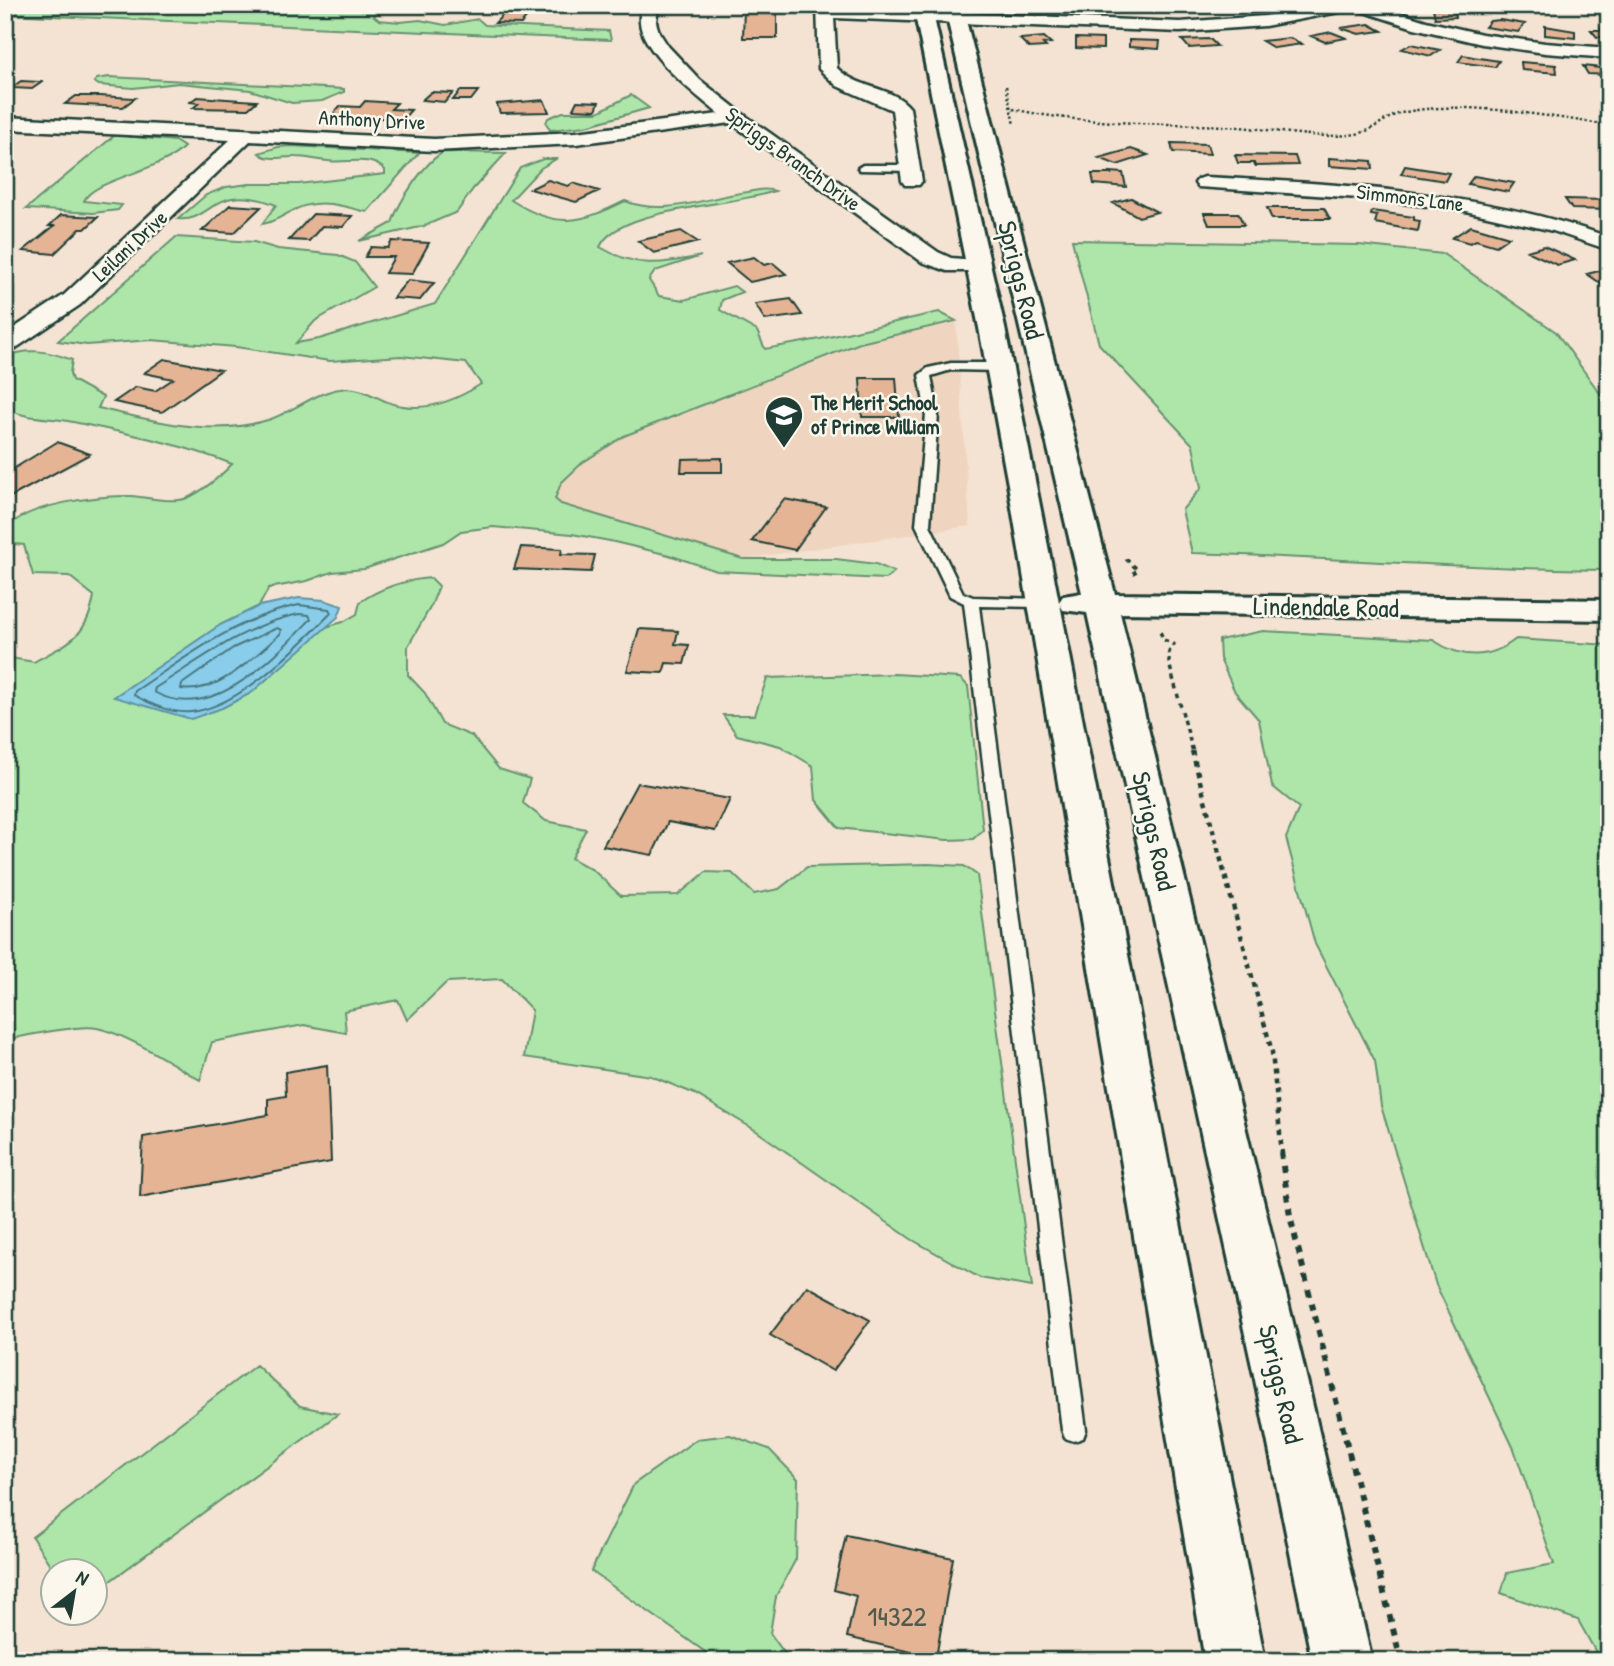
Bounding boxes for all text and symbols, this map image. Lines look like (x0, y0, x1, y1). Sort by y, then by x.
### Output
street label: Spriggs Branch Drive (720, 100, 867, 218)
street label: Anthony Drive (318, 102, 426, 137)
street label: Simmons Lane (1355, 177, 1465, 218)
street label: Leilani Drive (86, 203, 174, 288)
street label: Spriggs Road (990, 217, 1053, 343)
place label: The Merit School of Prince William (810, 388, 939, 441)
school or university icon: The Merit School of Prince William (763, 394, 805, 449)
street label: Lindendale Road (1253, 588, 1399, 625)
street label: Spriggs Road (1124, 768, 1185, 894)
street label: Spriggs Road (1251, 1321, 1312, 1447)
north arrow (38, 1558, 108, 1628)
text: N (72, 1564, 94, 1591)
house number: 14322 (867, 1597, 927, 1635)

